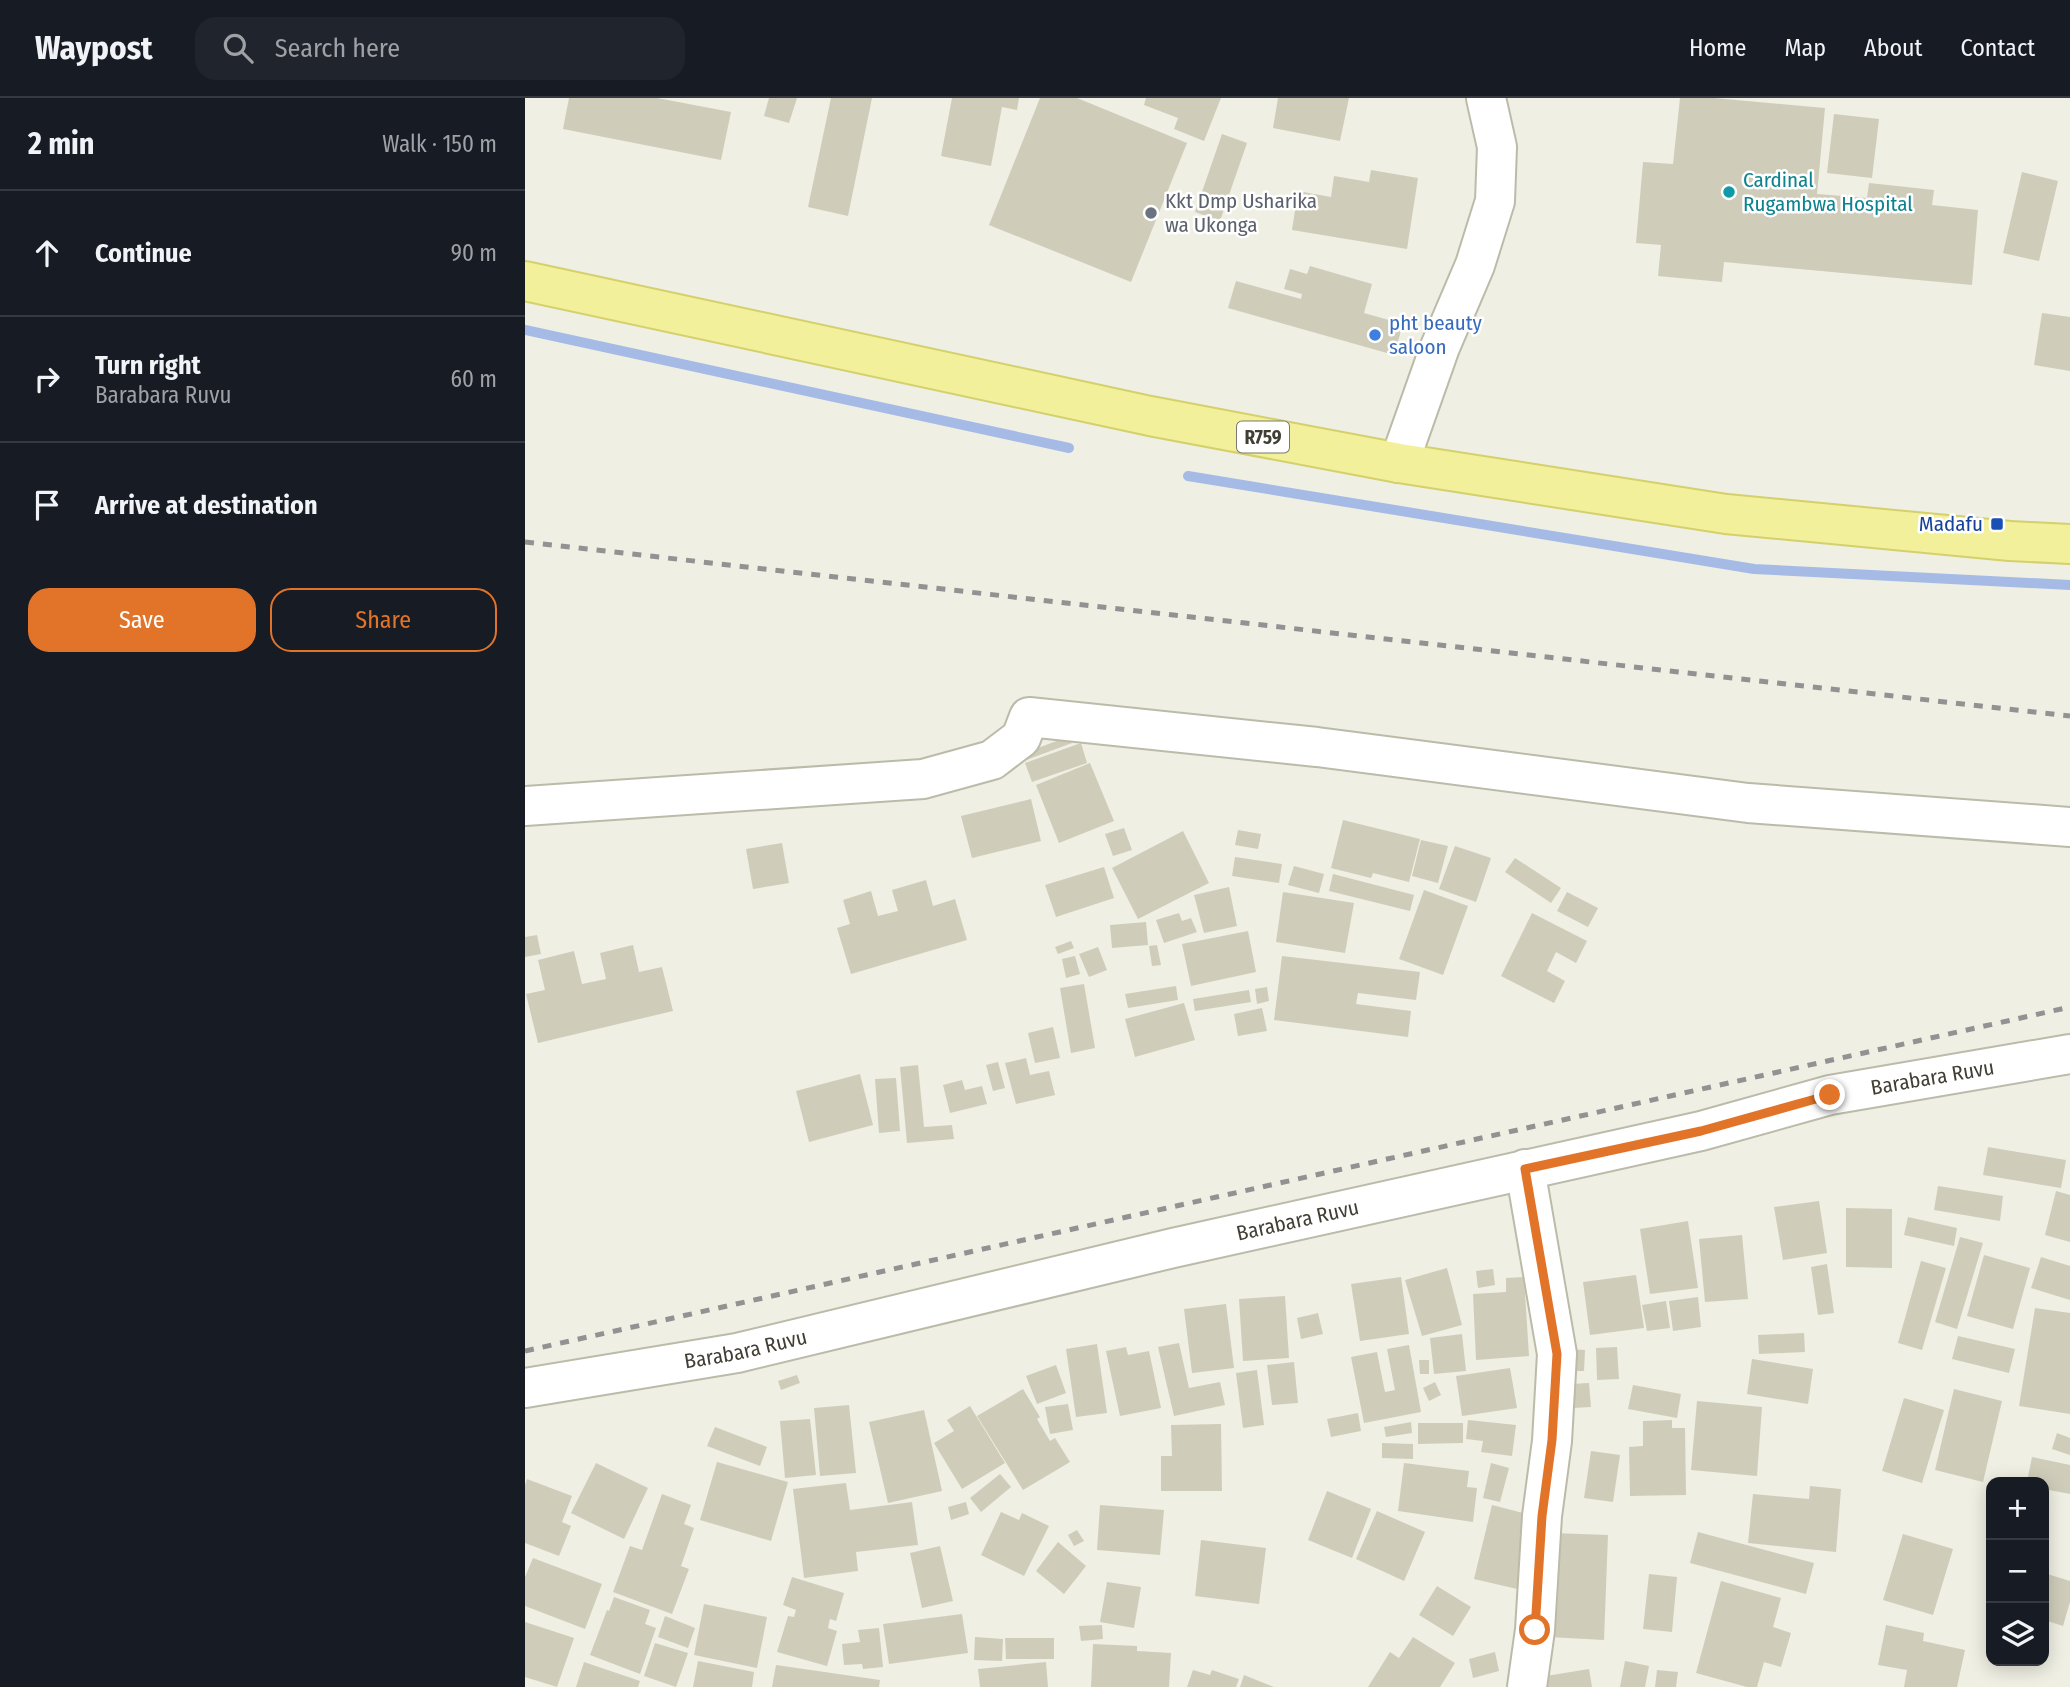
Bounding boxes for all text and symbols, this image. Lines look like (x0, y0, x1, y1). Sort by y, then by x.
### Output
search box (195, 17, 685, 80)
text: Waypost (35, 28, 153, 68)
icon: search (219, 29, 257, 67)
text: Search here (275, 33, 400, 64)
text: Home (1689, 34, 1746, 62)
text: Map (1784, 34, 1826, 62)
text: About (1864, 34, 1922, 62)
text: Contact (1960, 34, 2035, 62)
text: 2 min (28, 126, 95, 162)
text: Walk · 150 m (382, 130, 497, 158)
place label: Cardinal Rugambwa Hospital (1743, 167, 1913, 217)
marker: Cardinal Rugambwa Hospital (1721, 184, 1737, 200)
place label: Kkt Dmp Usharika wa Ukonga (1165, 188, 1317, 238)
marker: Kkt Dmp Usharika wa Ukonga (1143, 205, 1159, 221)
icon: ahead (28, 234, 66, 272)
text: Continue (95, 238, 192, 269)
text: 90 m (451, 239, 497, 267)
place label: pht beauty saloon (1389, 310, 1482, 360)
marker: pht beauty saloon (1367, 327, 1383, 343)
text: Turn right (95, 350, 201, 381)
icon: right (28, 360, 66, 398)
text: 60 m (451, 365, 497, 393)
text: Barabara Ruvu (95, 381, 232, 409)
road number: R759 (1237, 422, 1289, 452)
icon: arrive (28, 486, 66, 524)
text: Arrive at destination (95, 490, 318, 521)
place label: Madafu (1919, 511, 1983, 537)
marker: Madafu (1989, 516, 2005, 532)
button: Save (28, 588, 256, 652)
button: Share (270, 588, 497, 652)
street label: Barabara Ruvu (1869, 1054, 1996, 1101)
route end (1814, 1079, 1845, 1110)
street label: Barabara Ruvu (1234, 1194, 1361, 1247)
street label: Barabara Ruvu (682, 1324, 810, 1375)
map controls (1986, 1477, 2049, 1666)
button: + (1986, 1477, 2049, 1540)
button: − (1986, 1540, 2049, 1603)
button: layers (1986, 1603, 2049, 1666)
route start (1519, 1614, 1550, 1645)

